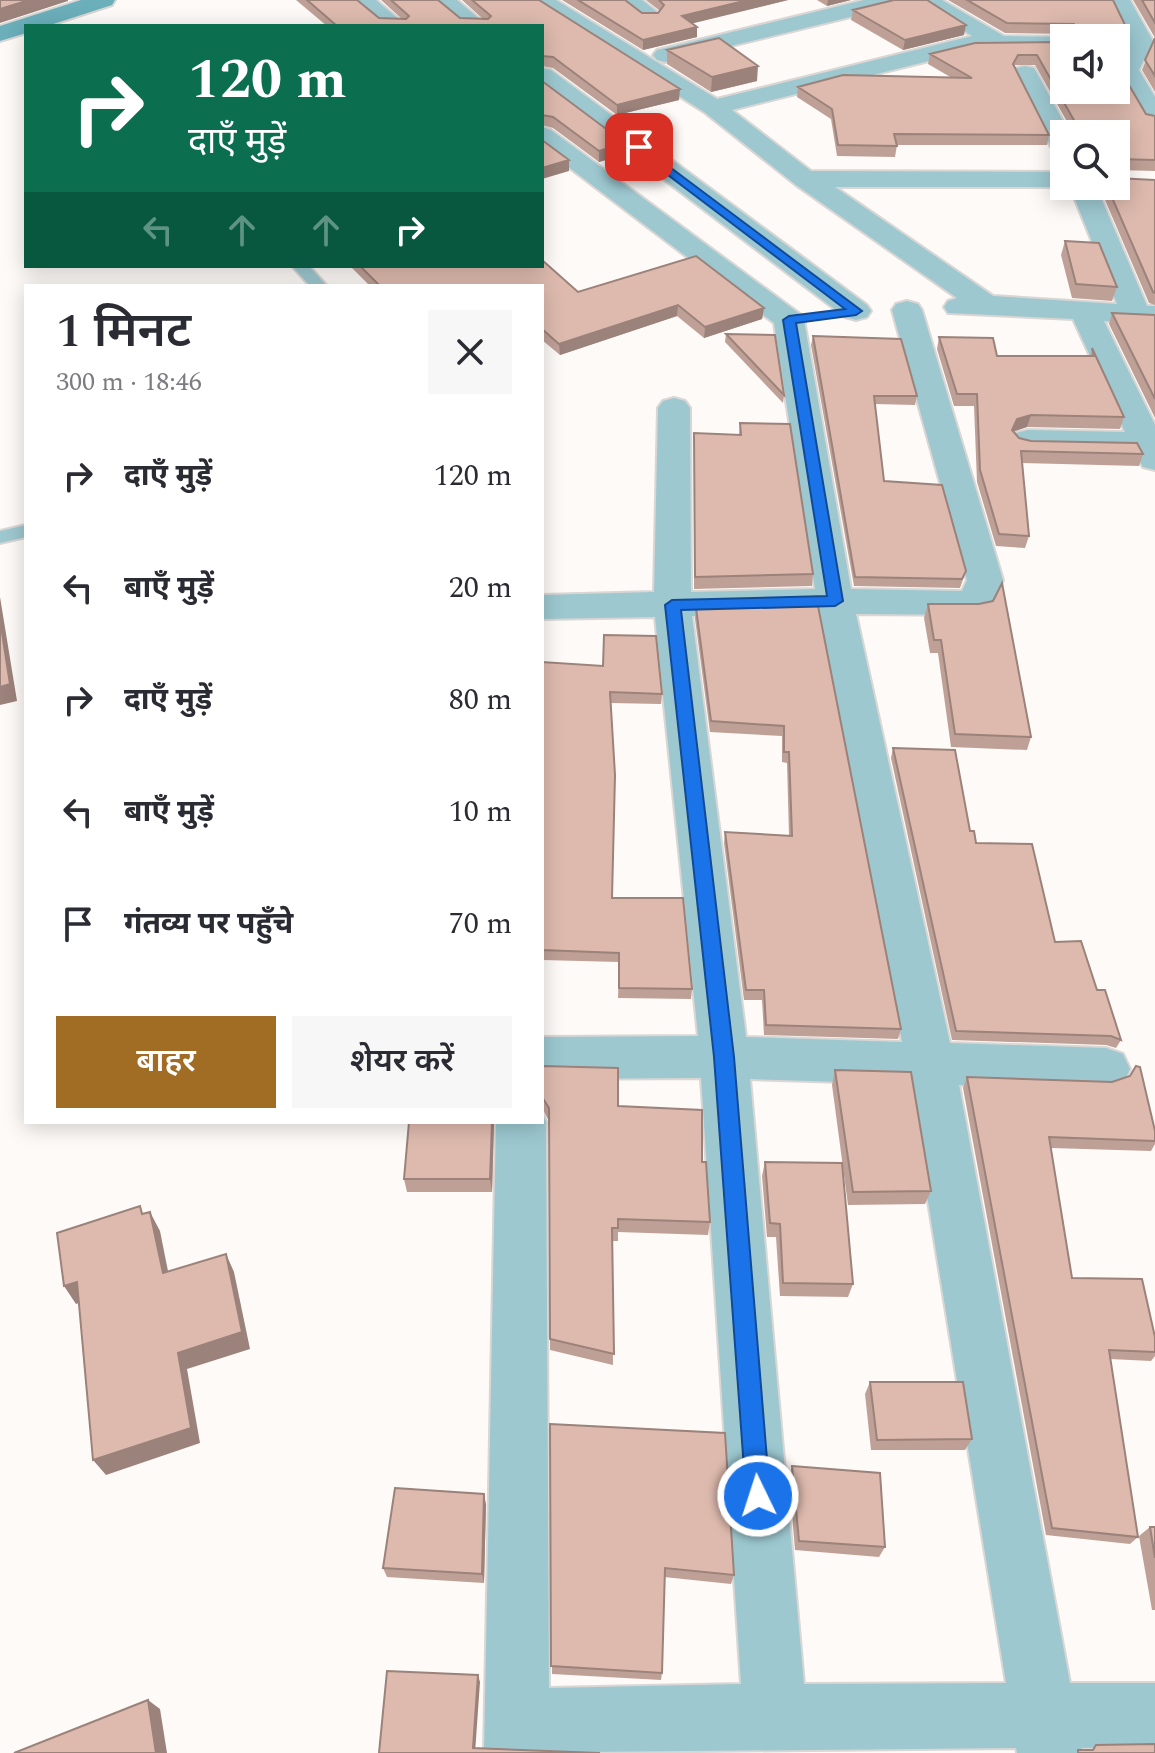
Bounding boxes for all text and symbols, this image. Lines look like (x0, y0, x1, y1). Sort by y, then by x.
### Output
map controls (1050, 24, 1130, 200)
button: sound (1050, 24, 1130, 104)
text: 120 m (188, 38, 347, 123)
icon: right (56, 56, 160, 160)
pin (605, 113, 673, 181)
text: दाएँ मुड़ें (188, 115, 286, 170)
button: search (1050, 120, 1130, 200)
icon: arrive (617, 125, 661, 169)
icon: left (136, 208, 180, 252)
icon: ahead (220, 208, 264, 252)
icon: ahead (304, 208, 348, 252)
icon: right (388, 208, 432, 252)
text: 1 मिनट (56, 295, 191, 368)
button: close (428, 310, 512, 394)
text: 300 m · 18:46 (56, 362, 202, 402)
text: दाएँ मुड़ें (124, 453, 212, 499)
text: 120 m (434, 453, 512, 499)
icon: right (56, 454, 100, 498)
text: बाएँ मुड़ें (124, 565, 214, 611)
text: 20 m (449, 565, 512, 611)
icon: left (56, 566, 100, 610)
text: दाएँ मुड़ें (124, 677, 212, 723)
text: 80 m (449, 677, 512, 723)
icon: right (56, 678, 100, 722)
text: बाएँ मुड़ें (124, 789, 214, 835)
text: 10 m (449, 789, 512, 835)
icon: left (56, 790, 100, 834)
text: गंतव्य पर पहुँचे (124, 901, 293, 947)
text: 70 m (449, 901, 512, 947)
icon: arrive (56, 902, 100, 946)
button: बाहर (56, 1016, 276, 1108)
button: शेयर करें (292, 1016, 512, 1108)
position arrow (716, 1454, 800, 1538)

